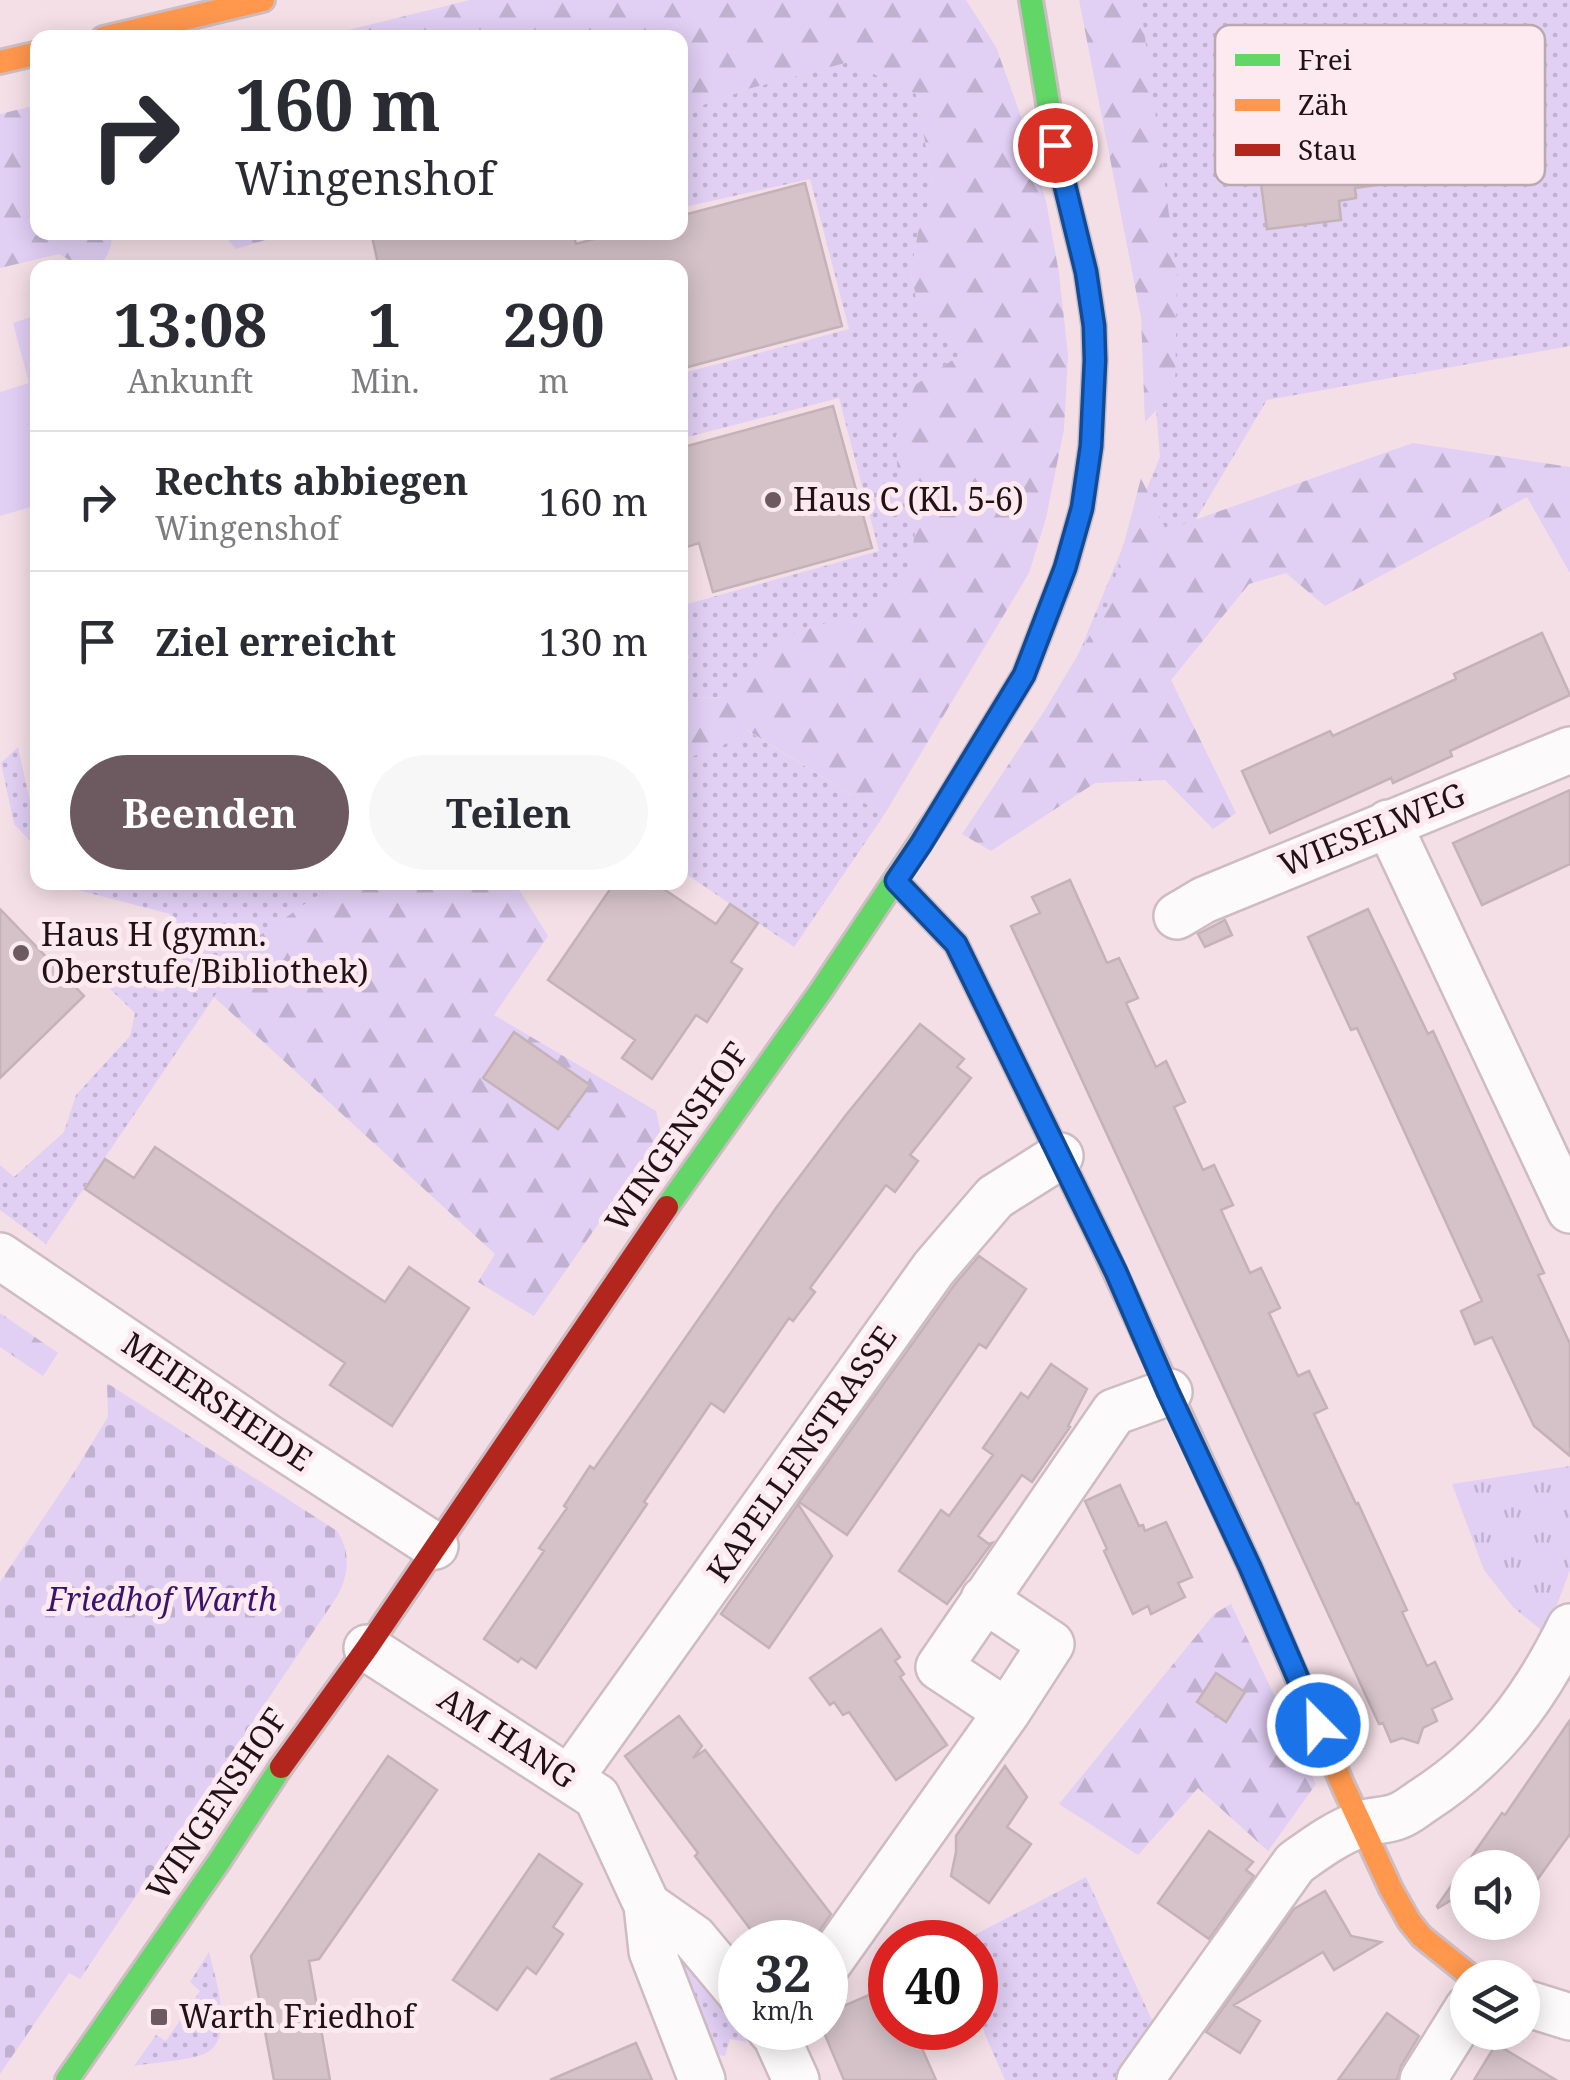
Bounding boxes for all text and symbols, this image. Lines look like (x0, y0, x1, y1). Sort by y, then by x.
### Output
legend (1215, 25, 1545, 185)
text: Frei (1298, 40, 1352, 78)
text: 160 m (235, 56, 441, 152)
icon: right (70, 70, 200, 200)
text: Zäh (1298, 85, 1348, 123)
pin (1013, 103, 1098, 188)
icon: arrive (1028, 118, 1083, 173)
text: Stau (1298, 130, 1357, 168)
text: Wingenshof (235, 147, 494, 208)
text: 13:08 (113, 283, 267, 365)
text: 1 (368, 283, 402, 365)
text: 290 (503, 283, 605, 365)
text: Ankunft (127, 359, 253, 402)
text: Min. (351, 359, 420, 402)
text: m (539, 359, 569, 402)
text: Rechts abbiegen (155, 454, 468, 506)
icon: right (70, 474, 125, 529)
text: 160 m (538, 475, 648, 527)
place label: Haus C (Kl. 5-6) (793, 477, 1024, 520)
marker: Haus C (Kl. 5-6) (762, 489, 784, 511)
text: Wingenshof (155, 506, 339, 549)
icon: arrive (70, 614, 125, 669)
text: Ziel erreicht (155, 615, 396, 667)
text: 130 m (538, 615, 648, 667)
button: Beenden (70, 755, 349, 870)
button: Teilen (369, 755, 648, 870)
street label: WIESELWEG (1272, 772, 1471, 885)
place label: Haus H (gymn. Oberstufe/Bibliothek) (41, 912, 369, 992)
marker: Haus H (gymn. Oberstufe/Bibliothek) (10, 942, 32, 964)
street label: WINGENSHOF (594, 1033, 757, 1240)
street label: KAPELLENSTRASSE (696, 1317, 905, 1590)
street label: MEIERSHEIDE (114, 1321, 321, 1480)
park label: Friedhof Warth (46, 1577, 277, 1620)
position arrow (1266, 1673, 1370, 1777)
street label: AM HANG (431, 1676, 585, 1797)
street label: WINGENSHOF (136, 1699, 296, 1907)
map controls (1450, 1850, 1540, 2050)
button: sound (1450, 1850, 1540, 1940)
speed limit sign: 40 (868, 1920, 998, 2050)
text: 32 (755, 1939, 811, 2007)
button: layers (1450, 1960, 1540, 2050)
text: km/h (752, 1993, 814, 2027)
place label: Warth Friedhof (179, 1994, 418, 2037)
marker: Warth Friedhof (148, 2006, 170, 2028)

